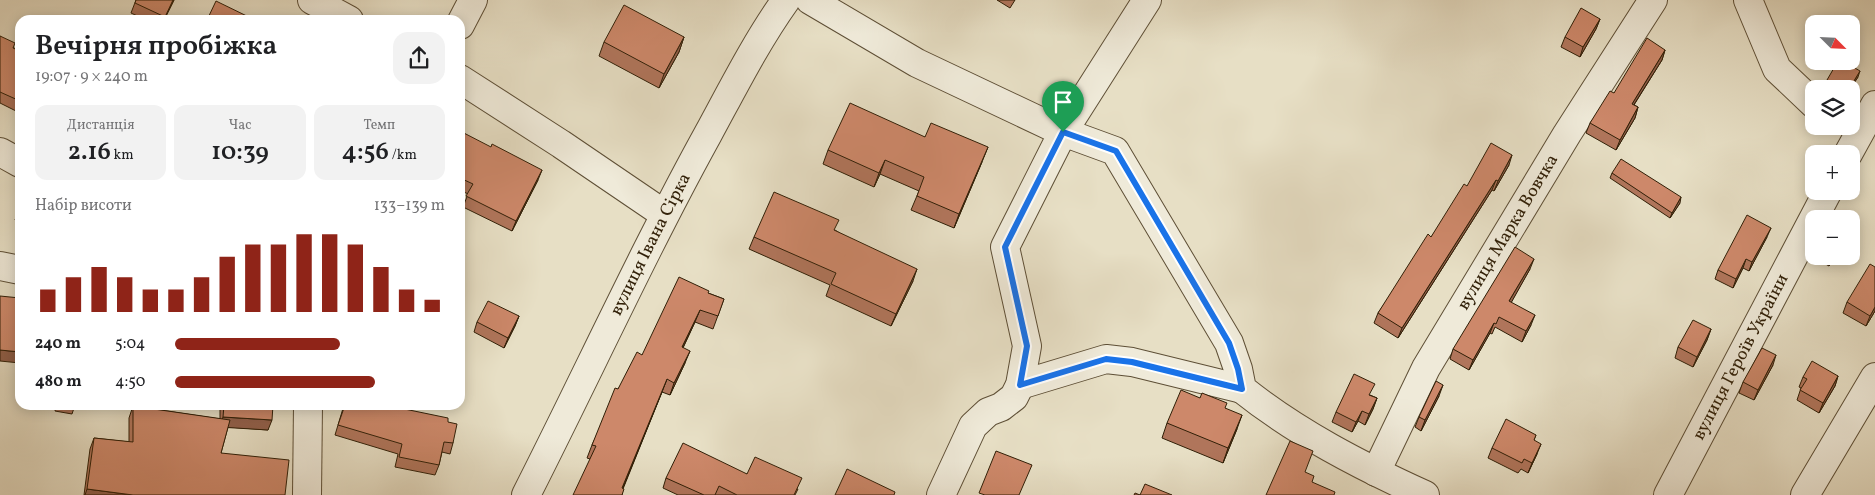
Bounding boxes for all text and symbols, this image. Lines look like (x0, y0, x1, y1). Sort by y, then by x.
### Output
north arrow (1805, 15, 1860, 70)
map controls (1805, 15, 1860, 265)
text: Вечірня пробіжка (35, 27, 277, 66)
button: share (393, 32, 445, 84)
text: 19:07 · 9 × 240 m (35, 66, 148, 88)
button: layers (1805, 80, 1860, 135)
pin (1042, 81, 1084, 132)
icon: arrive (1049, 88, 1077, 116)
text: Дистанція (67, 116, 135, 135)
text: Час (228, 116, 252, 135)
text: Темп (364, 116, 395, 135)
text: 2.16 (68, 135, 111, 170)
text: 10:39 (211, 135, 269, 170)
text: 4:56 (342, 135, 389, 170)
button: + (1805, 145, 1860, 200)
text: km (111, 146, 134, 165)
text: /km (389, 146, 417, 165)
street label: вулиця Марка Вовчка (1451, 149, 1564, 315)
street label: вулиця Івана Сірка (604, 169, 697, 320)
text: Набір висоти (35, 195, 132, 217)
text: 133–139 m (374, 195, 445, 217)
button: − (1805, 210, 1860, 265)
street label: вулиця Героїв України (1687, 269, 1795, 445)
text: 240 m (35, 333, 81, 355)
text: 5:04 (115, 333, 145, 355)
text: 480 m (35, 371, 82, 393)
text: 4:50 (115, 371, 145, 393)

